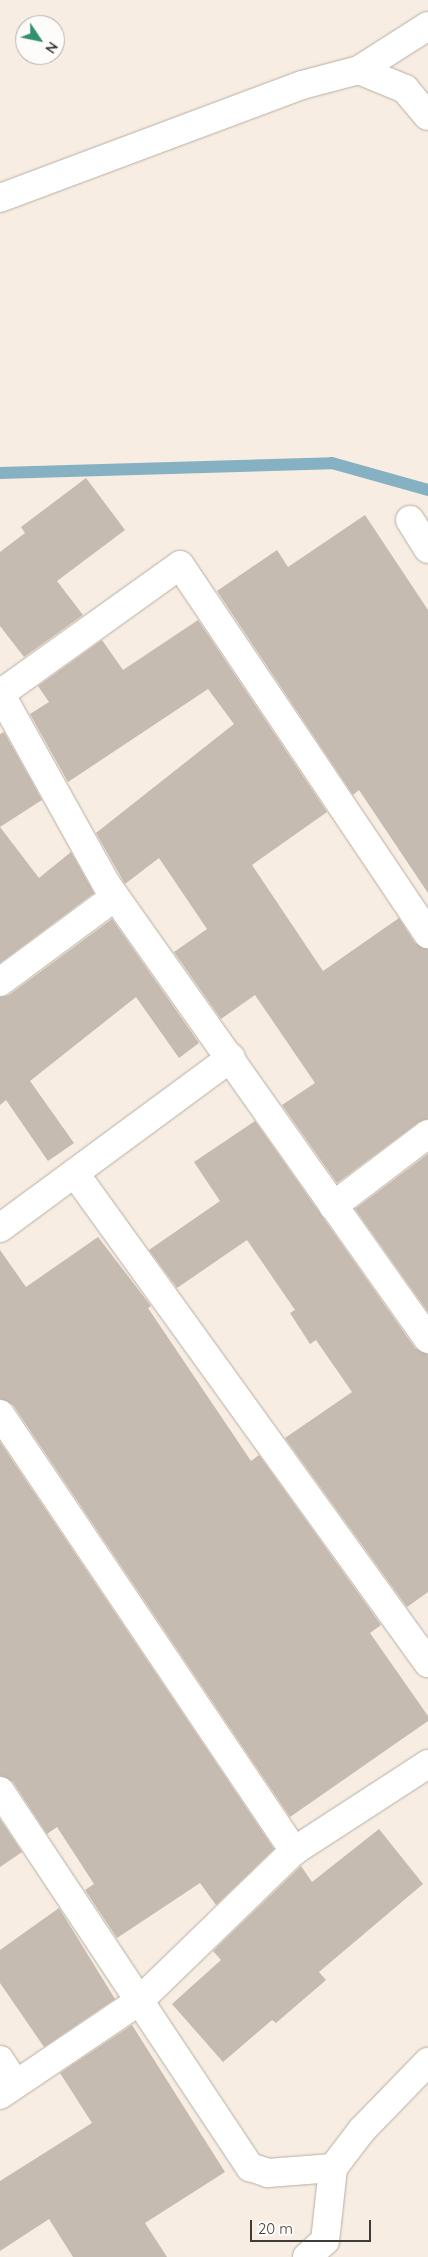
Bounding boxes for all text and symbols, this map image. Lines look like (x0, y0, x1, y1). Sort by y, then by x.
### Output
north arrow (15, 15, 65, 65)
text: N (41, 39, 62, 57)
scale bar (253, 2210, 374, 2242)
text: 20 m (258, 2219, 293, 2238)

